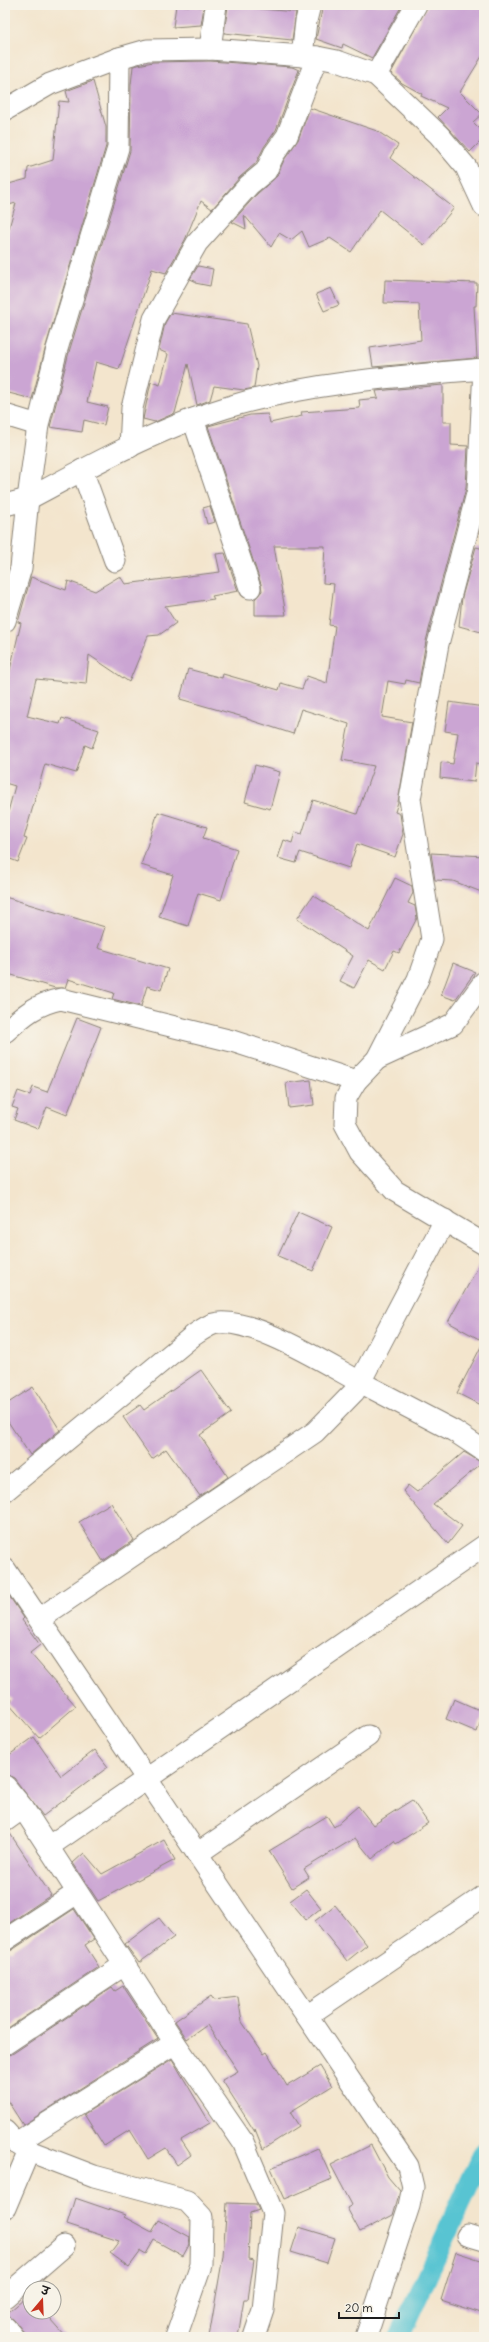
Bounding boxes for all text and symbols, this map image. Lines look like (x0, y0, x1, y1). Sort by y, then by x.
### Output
north arrow (22, 2280, 62, 2320)
text: उ (39, 2282, 53, 2299)
scale bar (339, 2294, 399, 2320)
text: 20 m (345, 2300, 373, 2315)

